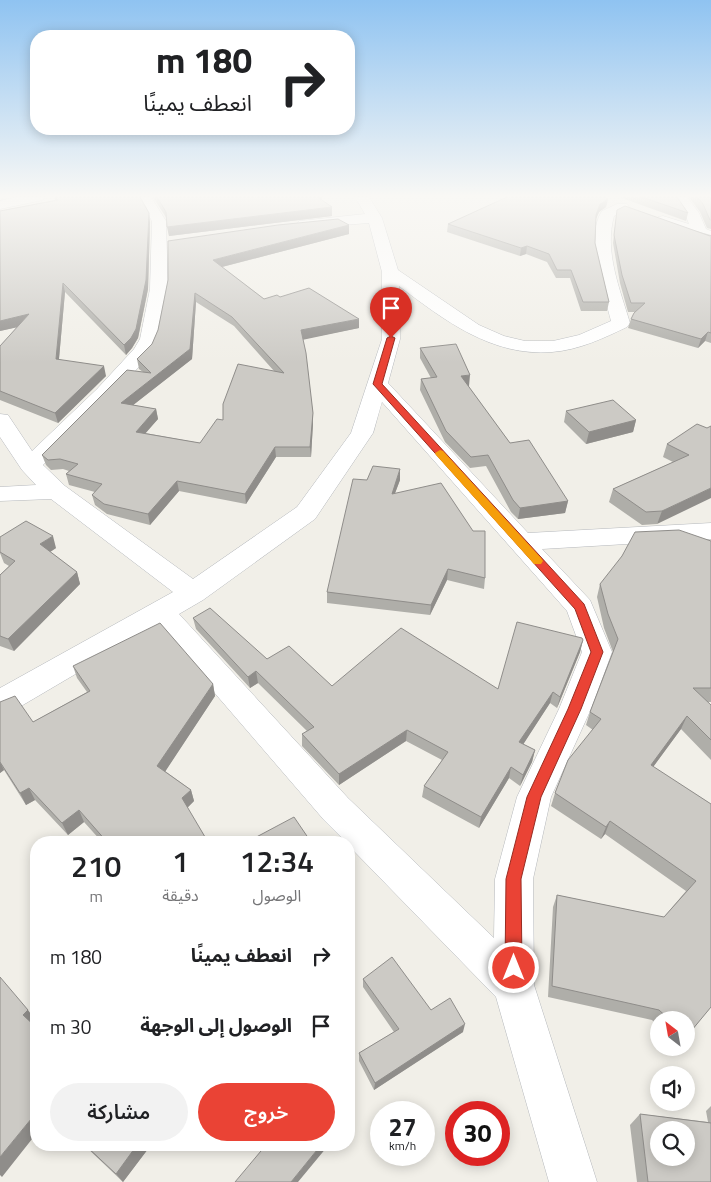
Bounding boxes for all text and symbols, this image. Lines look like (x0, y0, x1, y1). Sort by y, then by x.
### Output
text: 180 m (156, 33, 252, 87)
icon: right (270, 50, 335, 115)
text: انعطف يمينًا (143, 86, 252, 120)
pin (370, 287, 412, 338)
icon: arrive (377, 294, 405, 322)
text: 1 (172, 838, 189, 884)
text: 12:34 (240, 838, 314, 884)
text: 210 (71, 843, 121, 889)
text: دقيقة (162, 883, 199, 907)
text: الوصول (253, 883, 301, 907)
text: m (89, 884, 103, 908)
text: انعطف يمينًا (191, 940, 292, 969)
position arrow (487, 941, 539, 993)
text: 180 m (50, 942, 102, 971)
icon: right (307, 942, 335, 970)
text: الوصول إلى الوجهة (140, 1010, 292, 1039)
north arrow (650, 1011, 695, 1056)
map controls (650, 1011, 695, 1166)
text: 30 m (50, 1012, 91, 1041)
icon: arrive (307, 1012, 335, 1040)
button: sound (650, 1066, 695, 1111)
button: مشاركة (50, 1083, 188, 1141)
button: خروج (198, 1083, 335, 1141)
speed limit sign: 30 (445, 1101, 510, 1166)
text: 27 (388, 1108, 417, 1146)
button: search (650, 1121, 695, 1166)
text: km/h (389, 1136, 416, 1155)

